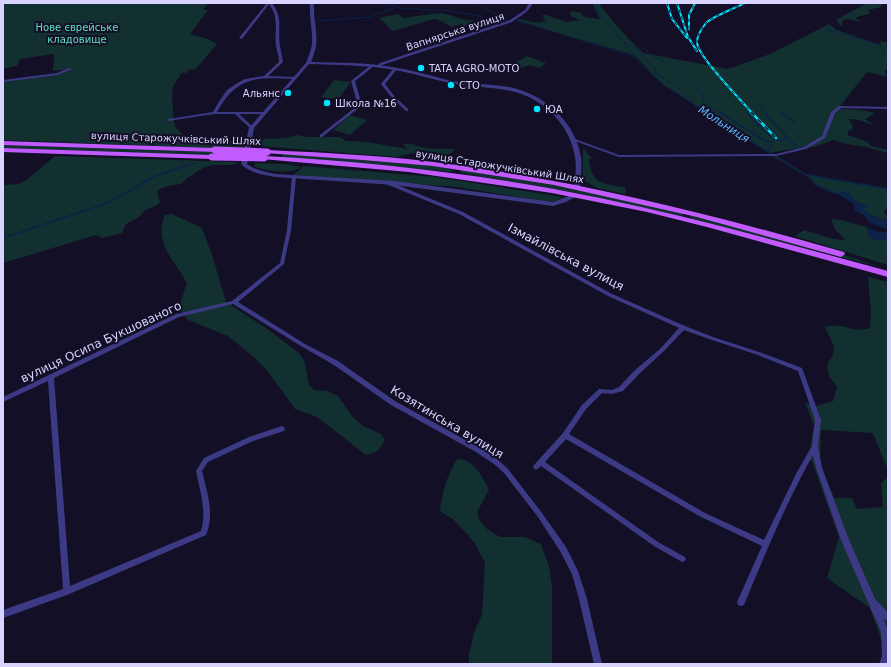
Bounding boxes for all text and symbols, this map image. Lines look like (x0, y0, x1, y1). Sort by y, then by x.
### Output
street label: Вапнярська вулиця (405, 10, 506, 53)
park label: Нове єврейське кладовище (36, 22, 118, 45)
marker: TATA AGRO-MOTO (416, 63, 426, 73)
place label: TATA AGRO-MOTO (428, 63, 519, 74)
marker: СТО (446, 80, 456, 90)
place label: СТО (459, 80, 480, 91)
place label: Альянс (243, 88, 280, 99)
marker: Альянс (283, 88, 293, 98)
marker: Школа №16 (322, 98, 332, 108)
place label: Школа №16 (335, 98, 397, 109)
water label: Мольниця (696, 103, 752, 146)
marker: ЮА (532, 104, 542, 114)
place label: ЮА (545, 104, 563, 115)
street label: вулиця Старожучківський Шлях (91, 130, 261, 147)
street label: вулиця Старожучківський Шлях (415, 148, 585, 185)
street label: Ізмайлівська вулиця (506, 220, 626, 294)
street label: вулиця Осипа Букшованого (18, 298, 184, 386)
street label: Козятинська вулиця (388, 383, 506, 461)

